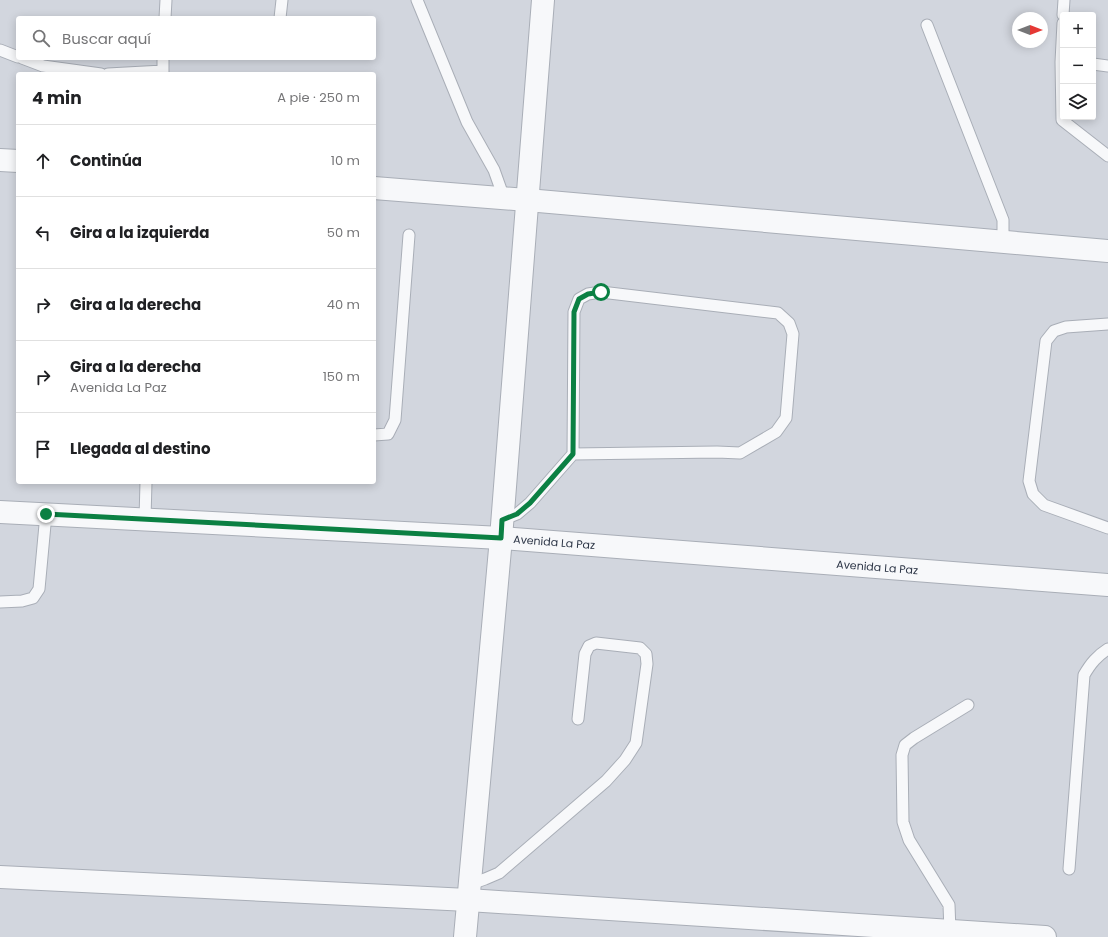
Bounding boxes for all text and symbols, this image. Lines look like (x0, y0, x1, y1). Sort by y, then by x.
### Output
north arrow (1012, 12, 1048, 48)
map controls (1060, 12, 1096, 120)
button: + (1060, 12, 1096, 48)
search box (16, 16, 376, 60)
icon: search (30, 27, 52, 49)
text: Buscar aquí (62, 28, 151, 49)
button: − (1060, 48, 1096, 84)
button: layers (1060, 84, 1096, 120)
text: 4 min (32, 86, 82, 110)
text: A pie · 250 m (277, 88, 360, 107)
icon: ahead (32, 150, 54, 172)
text: Continúa (70, 150, 142, 171)
text: 10 m (331, 151, 360, 170)
icon: left (32, 222, 54, 244)
text: Gira a la izquierda (70, 222, 209, 243)
text: 50 m (327, 223, 360, 242)
route start (592, 283, 610, 301)
icon: right (32, 294, 54, 316)
text: Gira a la derecha (70, 294, 201, 315)
text: 40 m (327, 295, 360, 314)
text: Gira a la derecha (70, 356, 201, 377)
icon: right (32, 366, 54, 388)
text: 150 m (323, 367, 360, 386)
text: Avenida La Paz (70, 378, 167, 397)
icon: arrive (32, 438, 54, 460)
text: Llegada al destino (70, 438, 211, 459)
route end (37, 505, 55, 523)
street label: Avenida La Paz (513, 531, 596, 553)
street label: Avenida La Paz (836, 556, 919, 578)

